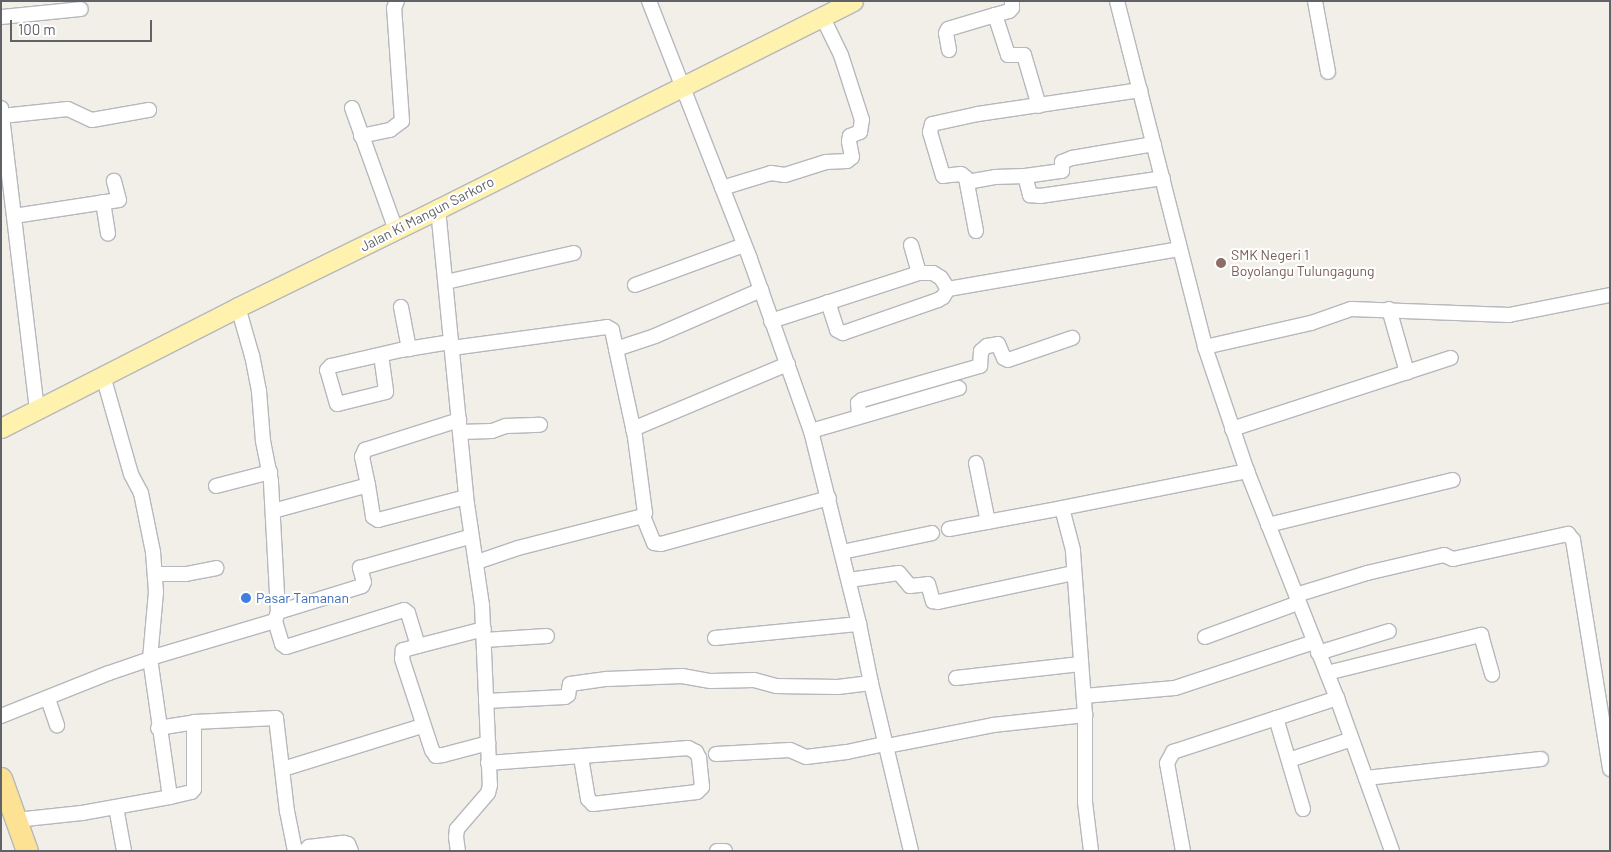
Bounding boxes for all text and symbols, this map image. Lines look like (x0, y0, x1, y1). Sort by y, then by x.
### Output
scale bar (12, 10, 155, 42)
text: 100 m (18, 20, 56, 38)
street label: Jalan Ki Mangun Sarkoro (357, 173, 497, 255)
place label: SMK Negeri 1 Boyolangu Tulungagung (1231, 247, 1374, 280)
marker: SMK Negeri 1 Boyolangu Tulungagung (1215, 257, 1227, 269)
place label: Pasar Tamanan (256, 590, 349, 606)
marker: Pasar Tamanan (240, 592, 252, 604)

